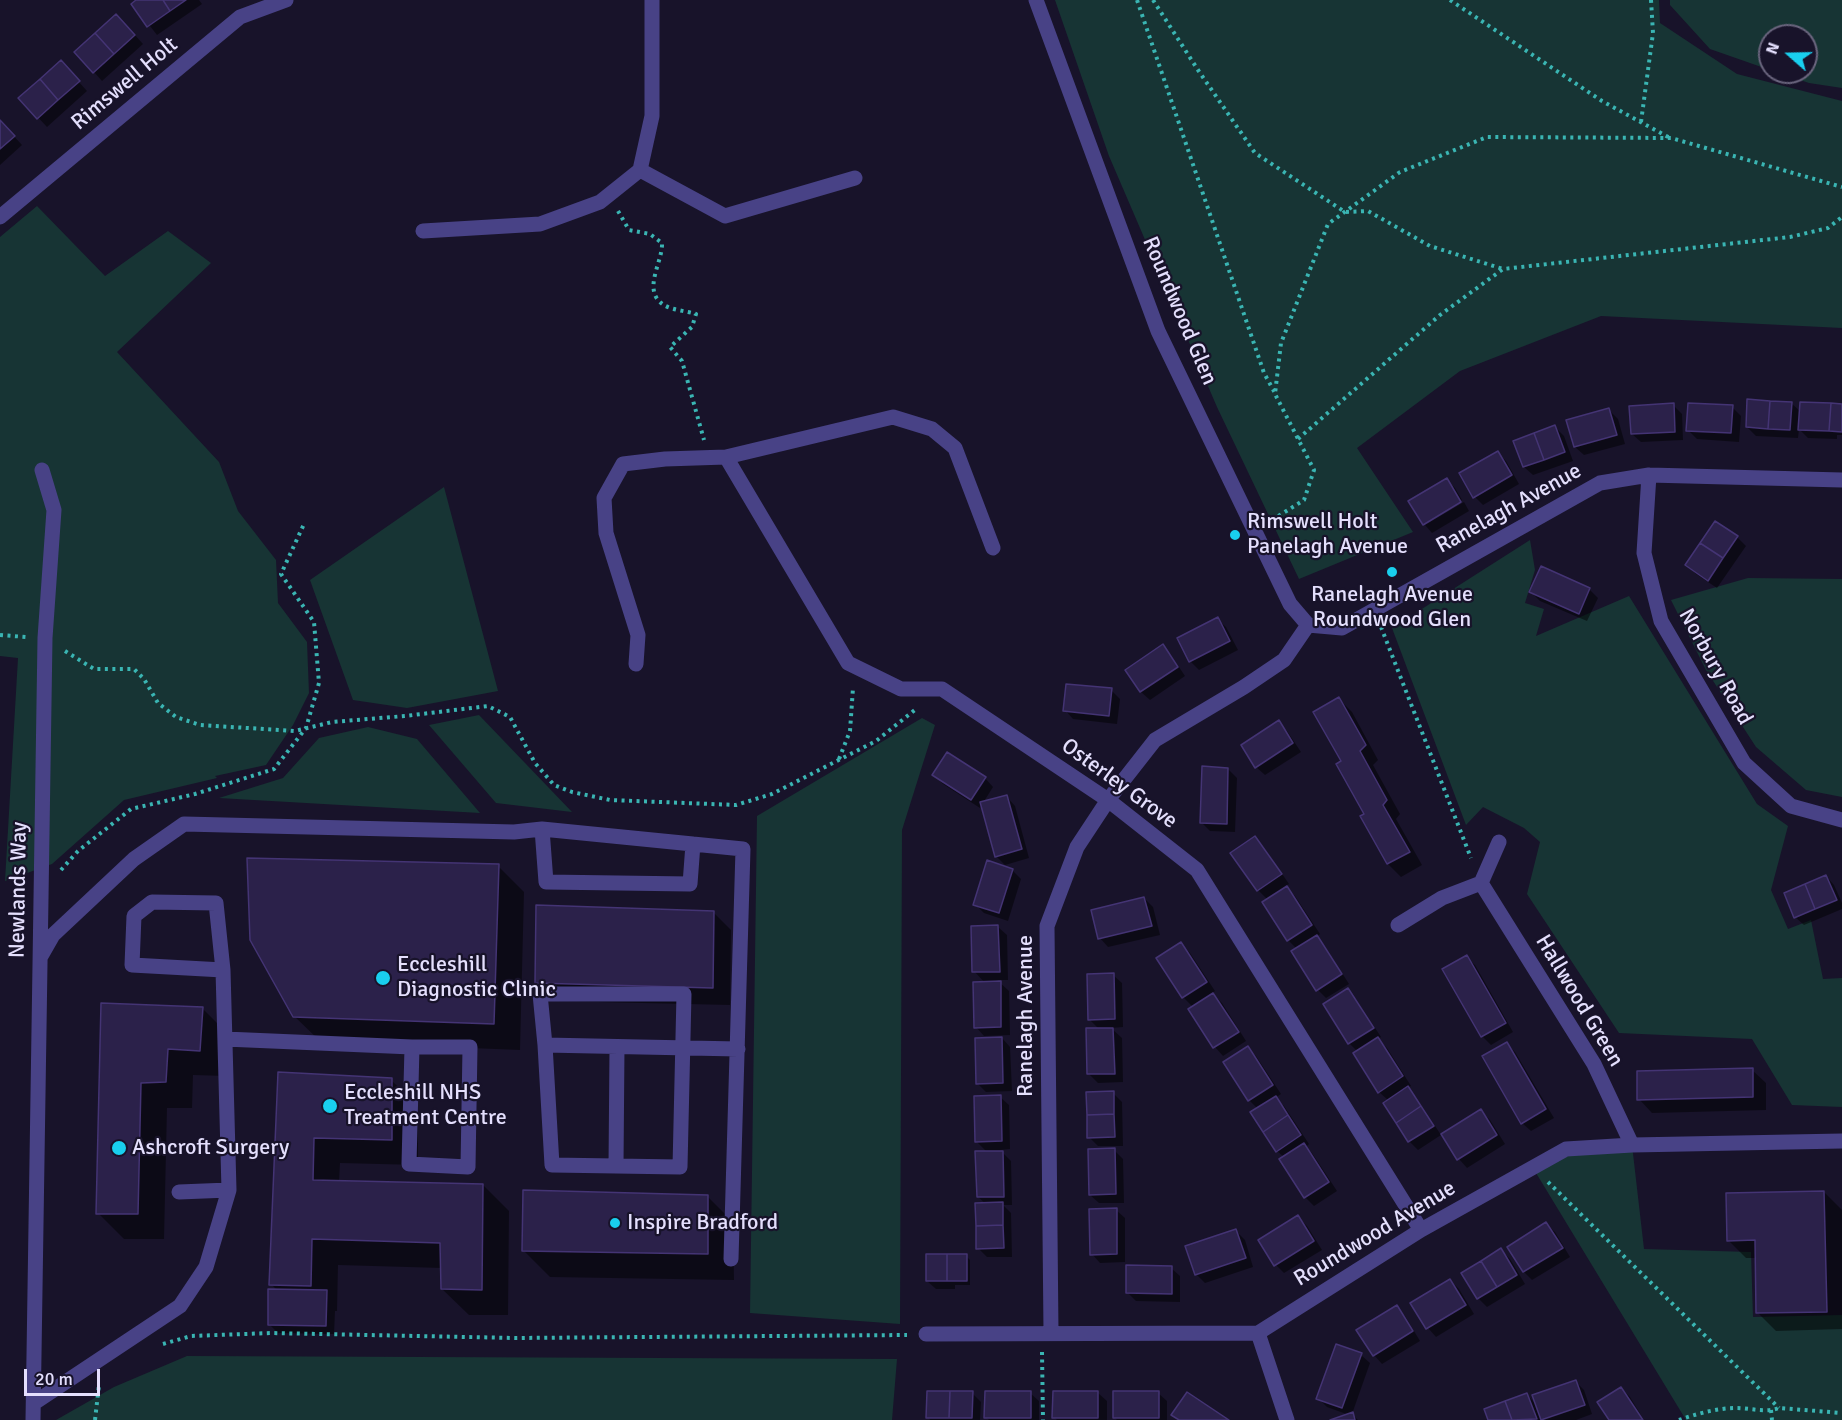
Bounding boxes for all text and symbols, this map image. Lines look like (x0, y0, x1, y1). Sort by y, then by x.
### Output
north arrow (1758, 24, 1818, 84)
street label: Rimswell Holt (67, 32, 183, 136)
text: N (1762, 40, 1784, 57)
street label: Roundwood Glen (1136, 233, 1222, 389)
street label: Ranelagh Avenue (1432, 458, 1586, 560)
place label: Rimswell Holt Panelagh Avenue (1247, 509, 1408, 560)
marker: Rimswell Holt Panelagh Avenue (1228, 528, 1242, 542)
marker: Ranelagh Avenue Roundwood Glen (1385, 565, 1399, 579)
place label: Ranelagh Avenue Roundwood Glen (1311, 582, 1473, 634)
street label: Norbury Road (1672, 604, 1758, 730)
street label: Osterley Grove (1056, 733, 1182, 835)
street label: Newlands Way (5, 822, 33, 958)
street label: Hallwood Green (1529, 930, 1629, 1072)
street label: Ranelagh Avenue (1013, 935, 1039, 1097)
place label: Eccleshill Diagnostic Clinic (397, 952, 556, 1004)
marker: Eccleshill Diagnostic Clinic (374, 969, 392, 987)
place label: Eccleshill NHS Treatment Centre (344, 1080, 507, 1132)
marker: Eccleshill NHS Treatment Centre (321, 1097, 339, 1115)
place label: Ashcroft Surgery (132, 1135, 289, 1161)
marker: Ashcroft Surgery (110, 1139, 128, 1157)
street label: Roundwood Avenue (1289, 1175, 1461, 1293)
place label: Inspire Bradford (627, 1210, 778, 1236)
marker: Inspire Bradford (608, 1216, 622, 1230)
scale bar (27, 1357, 104, 1395)
text: 20 m (35, 1368, 73, 1390)

